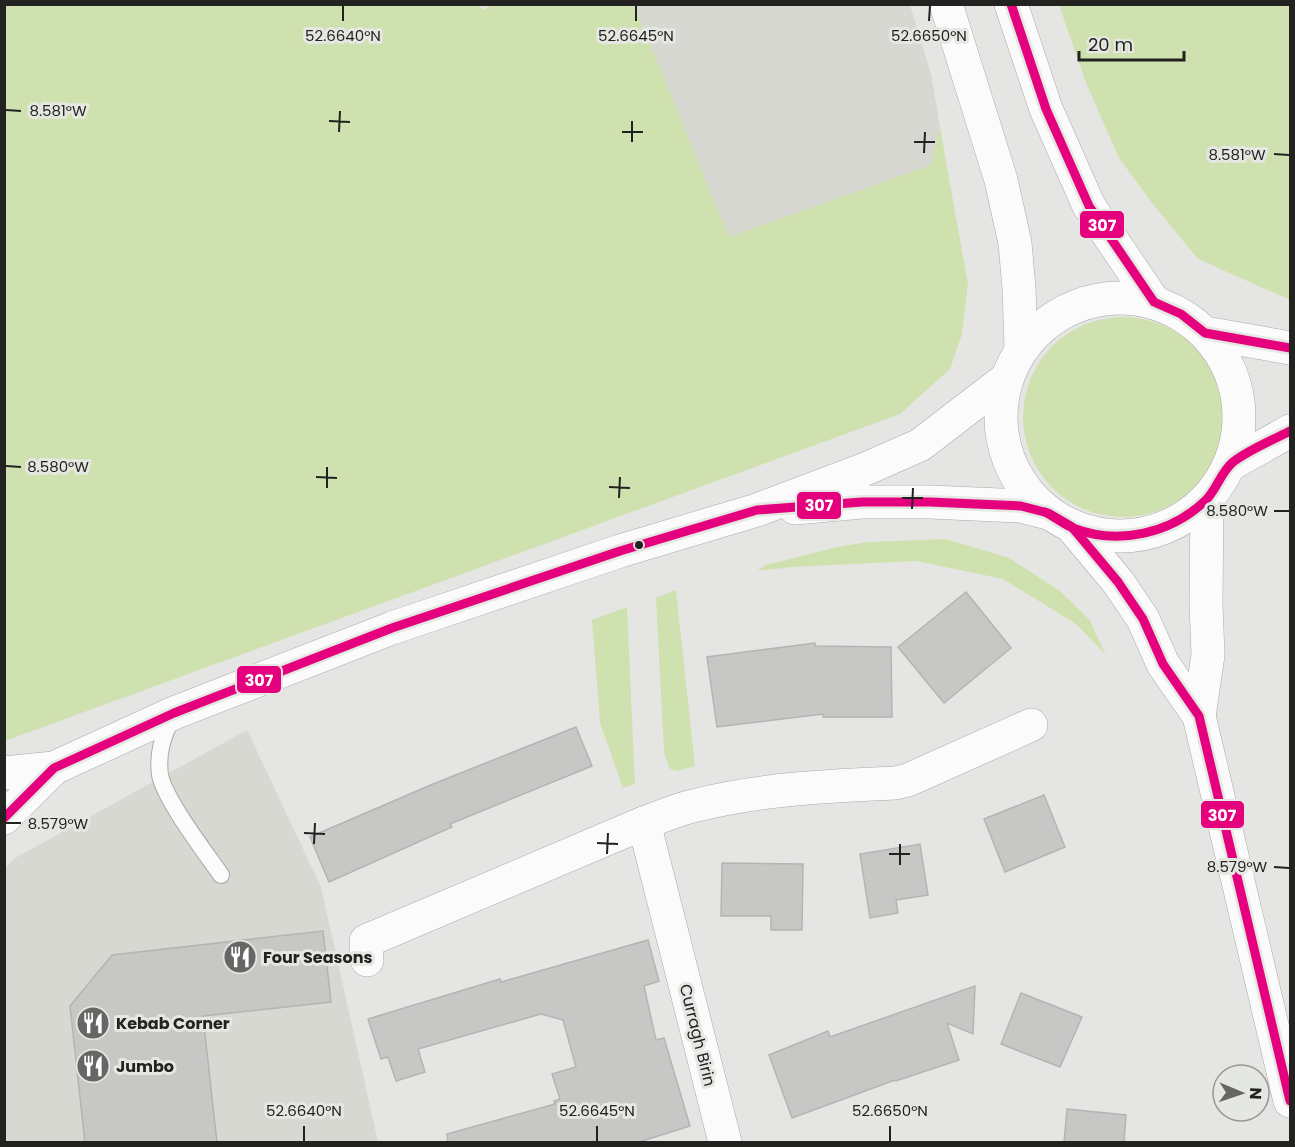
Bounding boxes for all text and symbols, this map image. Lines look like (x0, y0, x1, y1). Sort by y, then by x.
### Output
scale bar (1079, 24, 1184, 62)
text: 52.6640°N (305, 25, 381, 46)
text: 52.6645°N (598, 25, 674, 46)
text: 52.6650°N (891, 25, 967, 46)
text: 20 m (1088, 32, 1133, 57)
text: 8.581°W (29, 100, 87, 121)
text: 8.581°W (1208, 144, 1266, 165)
line badge: 307 (1079, 210, 1125, 239)
text: 307 (1088, 214, 1117, 237)
text: 8.580°W (27, 456, 89, 477)
line badge: 307 (796, 491, 842, 520)
text: 307 (805, 494, 834, 517)
text: 8.580°W (1206, 500, 1268, 521)
unlabelled marker (633, 539, 645, 551)
line badge: 307 (236, 665, 282, 694)
text: 307 (245, 669, 274, 692)
line badge: 307 (1200, 800, 1245, 829)
text: 307 (1208, 804, 1237, 827)
text: 8.579°W (28, 813, 89, 834)
text: 8.579°W (1207, 856, 1268, 877)
restaurant icon: Four Seasons (222, 939, 258, 975)
place label: Four Seasons (263, 946, 372, 969)
street label: Curragh Birin (674, 982, 721, 1089)
restaurant icon: Kebab Corner (75, 1005, 111, 1041)
place label: Kebab Corner (116, 1012, 230, 1035)
restaurant icon: Jumbo (75, 1048, 111, 1084)
place label: Jumbo (116, 1055, 174, 1078)
north arrow (1211, 1063, 1271, 1123)
text: N (1244, 1087, 1267, 1100)
text: 52.6640°N (266, 1100, 342, 1121)
text: 52.6645°N (559, 1100, 635, 1121)
text: 52.6650°N (852, 1100, 928, 1121)

